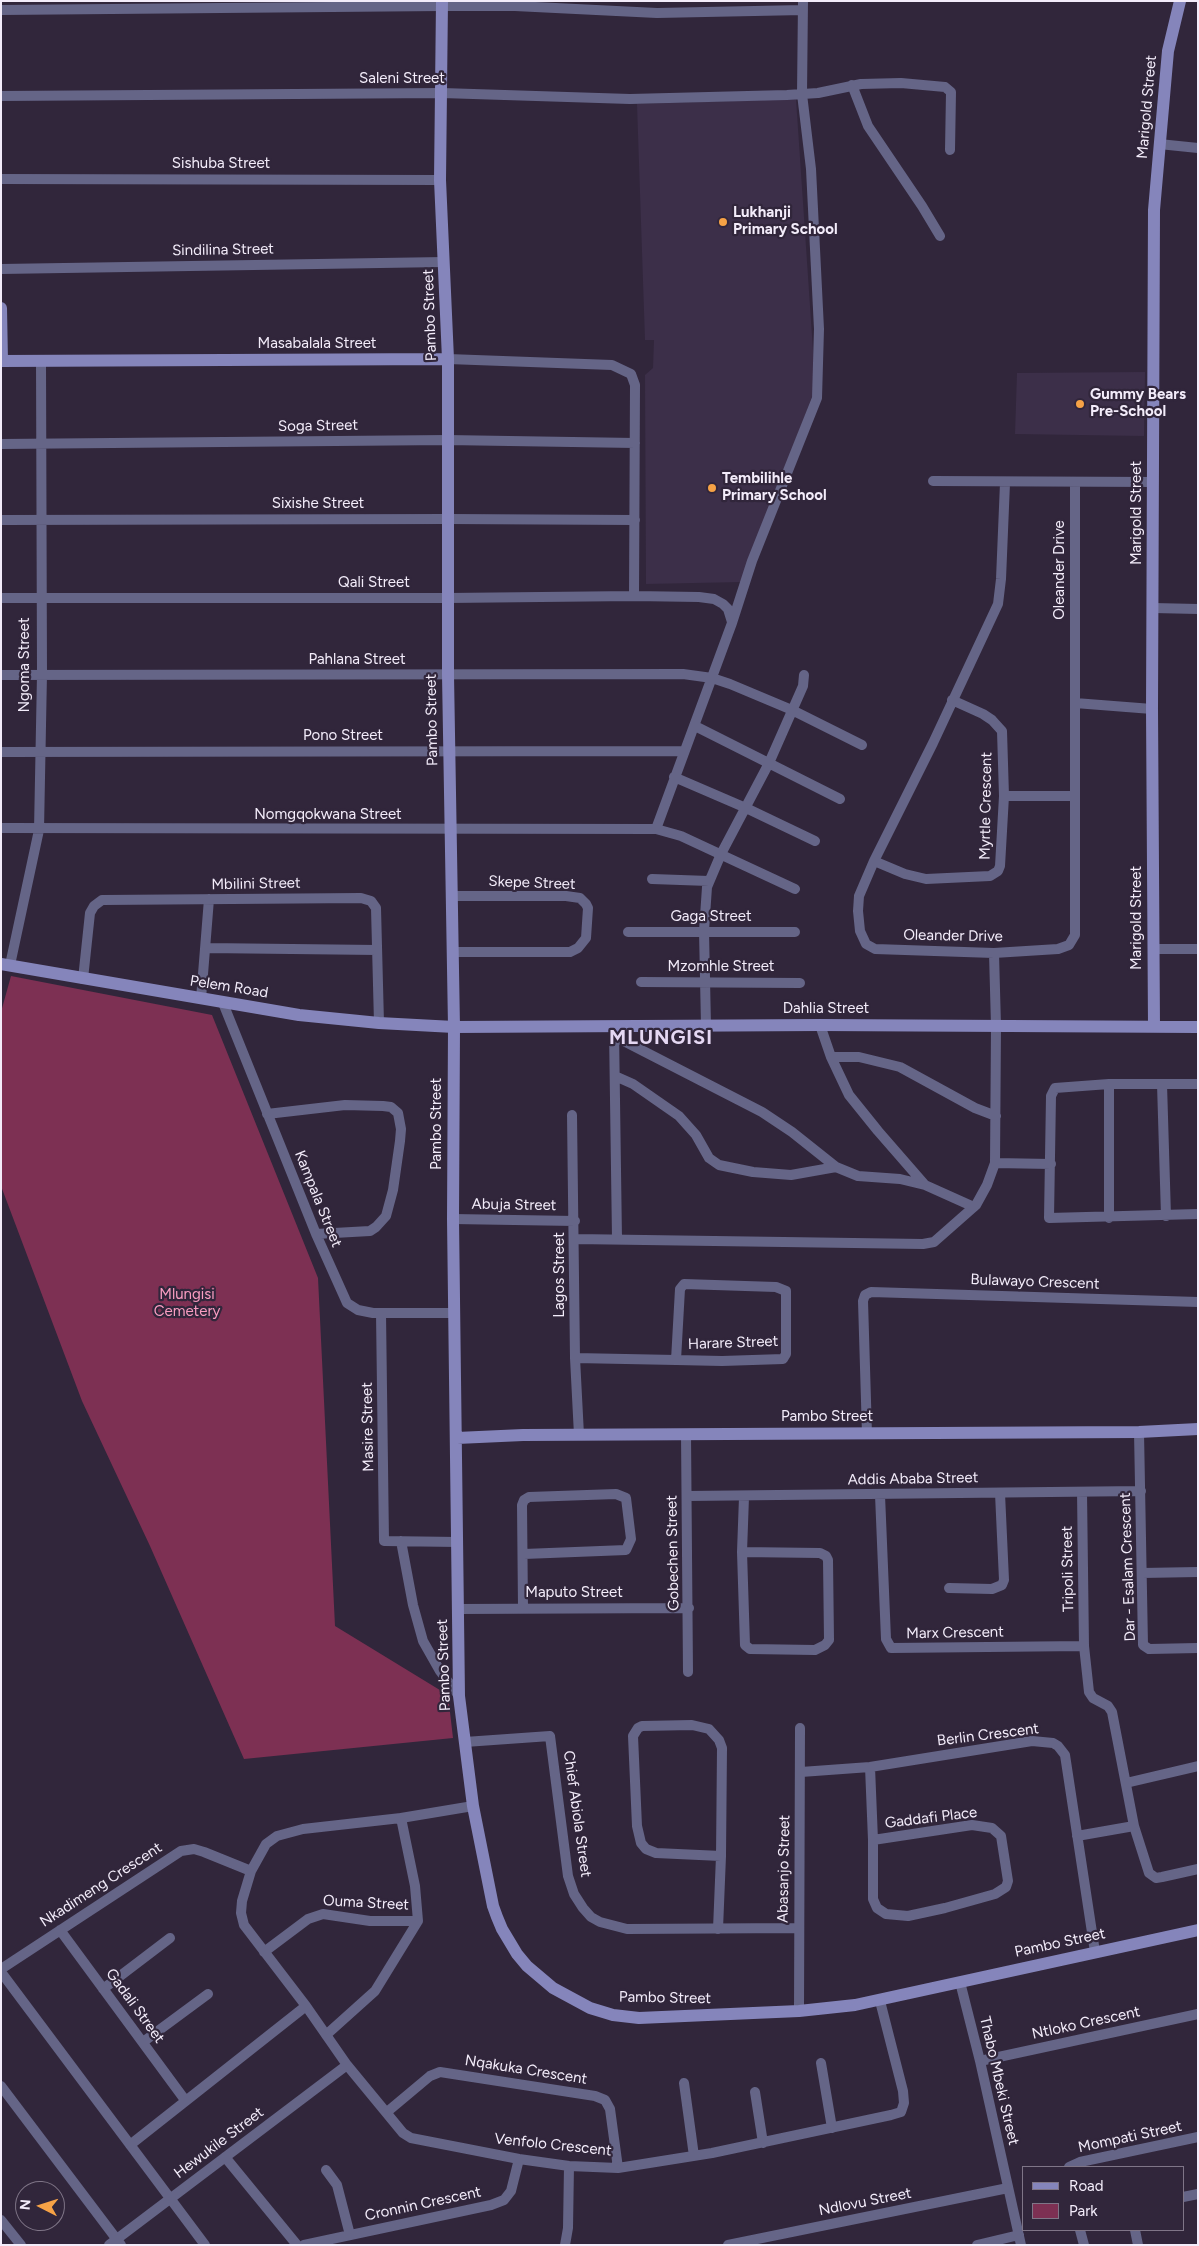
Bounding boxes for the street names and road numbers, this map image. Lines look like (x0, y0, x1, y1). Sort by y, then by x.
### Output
street label: Marigold Street (1133, 54, 1161, 160)
street label: Saleni Street (359, 70, 445, 88)
street label: Sishuba Street (172, 155, 270, 173)
street label: Sindilina Street (172, 240, 274, 260)
street label: Pambo Street (419, 269, 441, 361)
street label: Masabalala Street (257, 335, 377, 353)
street label: Soga Street (278, 416, 358, 436)
street label: Marigold Street (1128, 461, 1146, 565)
street label: Sixishe Street (272, 495, 364, 513)
street label: Oleander Drive (1051, 520, 1069, 620)
street label: Qali Street (338, 574, 410, 592)
street label: Ngoma Street (16, 617, 34, 713)
street label: Pahlana Street (308, 651, 406, 669)
street label: Pambo Street (422, 674, 442, 766)
street label: Pono Street (303, 727, 383, 745)
street label: Myrtle Crescent (976, 752, 996, 860)
street label: Nomgqokwana Street (254, 806, 402, 824)
street label: Marigold Street (1128, 866, 1146, 970)
street label: Skepe Street (488, 872, 576, 894)
street label: Mbilini Street (211, 874, 301, 894)
street label: Gaga Street (670, 908, 752, 926)
street label: Oleander Drive (903, 926, 1003, 946)
street label: Mzomhle Street (667, 958, 775, 976)
street label: Pelem Road (188, 972, 270, 1002)
street label: Dahlia Street (783, 1000, 869, 1018)
street label: Pambo Street (428, 1078, 446, 1170)
street label: Kampala Street (290, 1148, 346, 1250)
street label: Abuja Street (471, 1195, 557, 1215)
street label: Lagos Street (551, 1232, 569, 1318)
street label: Bulawayo Crescent (970, 1271, 1100, 1293)
street label: Harare Street (687, 1332, 779, 1354)
street label: Masire Street (358, 1382, 378, 1472)
street label: Pambo Street (781, 1408, 873, 1426)
street label: Addis Ababa Street (848, 1469, 978, 1489)
street label: Dar - Esalam Crescent (1116, 1492, 1140, 1642)
street label: Gobechen Street (663, 1495, 683, 1611)
street label: Tripoli Street (1058, 1526, 1078, 1612)
street label: Maputo Street (525, 1584, 623, 1602)
street label: Pambo Street (433, 1619, 455, 1711)
street label: Marx Crescent (906, 1623, 1004, 1643)
street label: Berlin Crescent (936, 1720, 1040, 1750)
street label: Chief Abiola Street (559, 1749, 595, 1879)
street label: Gaddafi Place (884, 1803, 978, 1833)
street label: Abasanjo Street (774, 1815, 794, 1923)
street label: Nkadimeng Crescent (37, 1839, 165, 1931)
street label: Ouma Street (323, 1892, 409, 1914)
street label: Pambo Street (1013, 1925, 1107, 1961)
street label: Gadali Street (102, 1965, 168, 2047)
street label: Pambo Street (619, 1988, 711, 2008)
street label: Ntloko Crescent (1030, 2003, 1142, 2043)
street label: Thabo Mbeki Street (975, 2015, 1023, 2147)
street label: Nqakuka Crescent (464, 2051, 588, 2089)
street label: Hewukile Street (171, 2104, 267, 2182)
street label: Mompati Street (1077, 2117, 1183, 2157)
street label: Venfolo Crescent (494, 2130, 612, 2160)
street label: Cronnin Crescent (363, 2183, 483, 2225)
street label: Ndlovu Street (817, 2184, 913, 2220)

